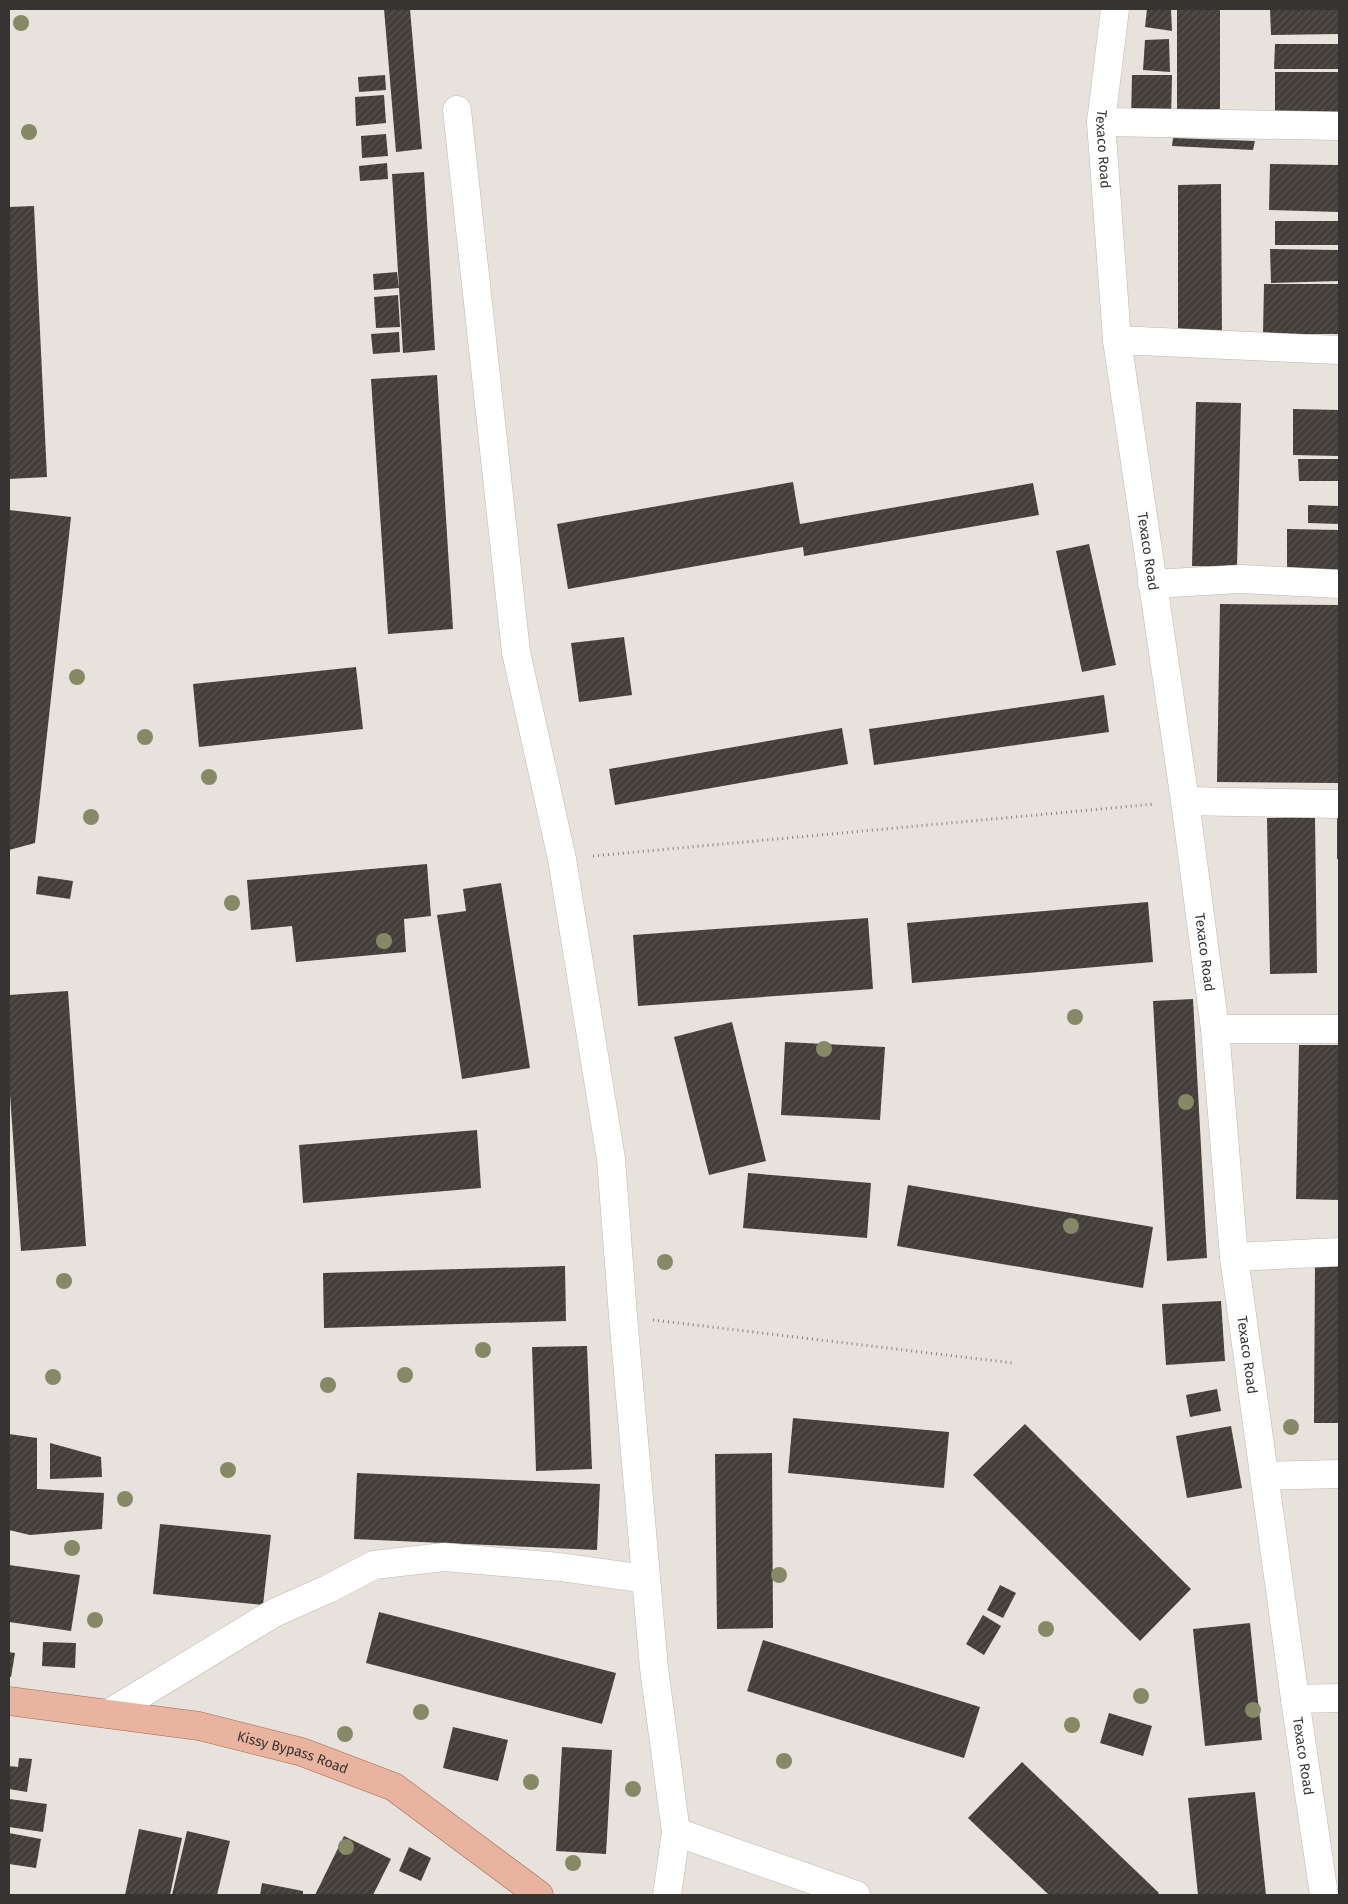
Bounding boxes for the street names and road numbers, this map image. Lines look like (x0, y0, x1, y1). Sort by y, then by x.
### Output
street label: Texaco Road (1092, 109, 1114, 189)
street label: Texaco Road (1134, 511, 1162, 592)
street label: Texaco Road (1191, 912, 1218, 992)
street label: Texaco Road (1234, 1315, 1261, 1395)
street label: Texaco Road (1289, 1716, 1318, 1796)
street label: Kissy Bypass Road (235, 1727, 351, 1777)

